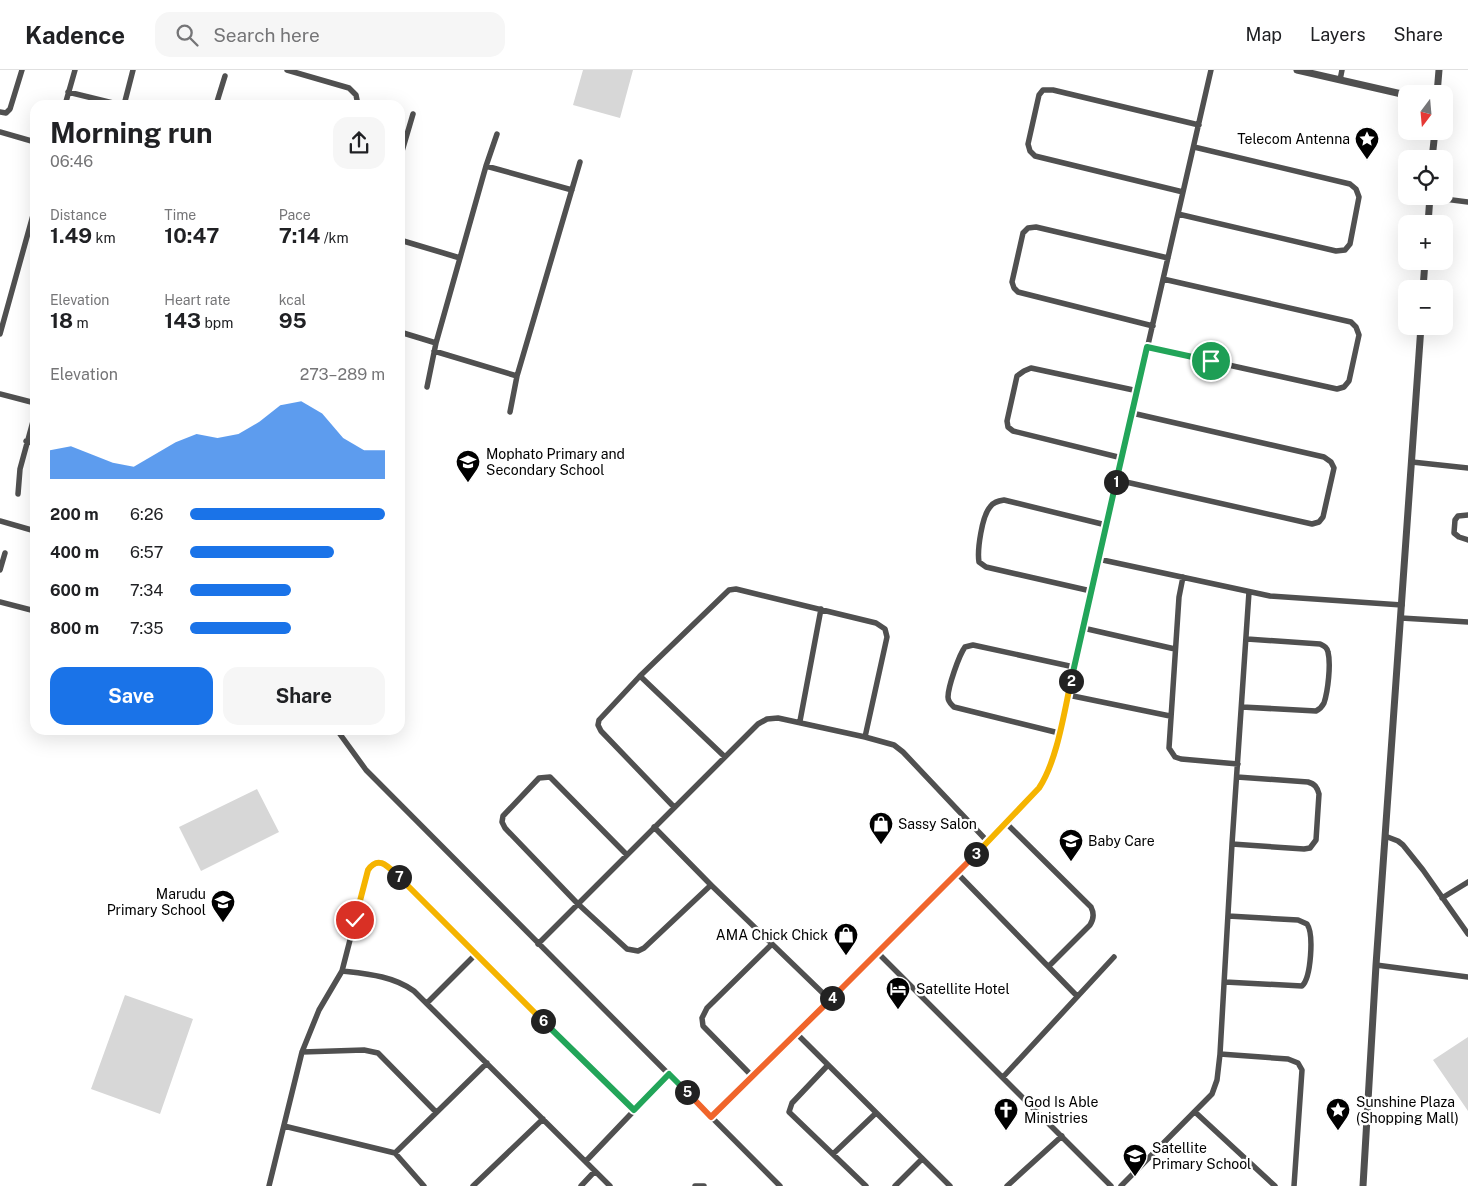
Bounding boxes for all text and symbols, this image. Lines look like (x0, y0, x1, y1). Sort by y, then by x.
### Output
search box (155, 12, 505, 57)
text: Kadence (25, 21, 125, 49)
icon: search (173, 21, 201, 49)
text: Search here (213, 24, 320, 46)
text: Map (1246, 24, 1282, 45)
text: Layers (1310, 24, 1366, 45)
text: Share (1394, 24, 1443, 45)
north arrow (1398, 85, 1452, 140)
map controls (1398, 85, 1453, 335)
text: Morning run (50, 116, 213, 149)
button: share (333, 117, 385, 169)
place icon: Telecom Antenna (1354, 126, 1380, 160)
place label: Telecom Antenna (1237, 131, 1350, 147)
button: locate (1398, 150, 1453, 205)
text: 06:46 (50, 152, 93, 171)
text: Distance (50, 207, 107, 223)
text: Time (164, 207, 196, 223)
text: Pace (279, 207, 311, 223)
button: + (1398, 215, 1453, 270)
text: 1.49 (50, 223, 92, 248)
text: 10:47 (164, 223, 219, 248)
text: 7:14 (279, 223, 320, 248)
text: km (92, 230, 116, 246)
text: /km (320, 230, 349, 246)
button: − (1398, 280, 1453, 335)
text: Elevation (50, 292, 109, 308)
text: Heart rate (164, 292, 231, 308)
text: kcal (279, 292, 306, 308)
text: 18 (50, 308, 73, 333)
text: 143 (164, 308, 201, 333)
text: 95 (279, 308, 307, 333)
text: m (73, 315, 89, 331)
text: bpm (201, 315, 233, 331)
pin (1190, 340, 1232, 382)
icon: arrive (1197, 347, 1225, 375)
text: Elevation (50, 365, 118, 384)
text: 273–289 m (300, 365, 385, 384)
place label: Mophato Primary and Secondary School (486, 446, 625, 478)
school or university icon: Mophato Primary and Secondary School (455, 449, 481, 483)
pin: 1 (1104, 470, 1128, 494)
text: 1 (1114, 474, 1120, 490)
text: 200 m (50, 505, 99, 524)
text: 6:26 (130, 505, 163, 524)
text: 400 m (50, 543, 99, 562)
text: 6:57 (130, 543, 163, 562)
text: 600 m (50, 581, 99, 600)
text: 7:34 (130, 581, 163, 600)
text: 800 m (50, 619, 99, 638)
text: 7:35 (130, 619, 164, 638)
button: Save (50, 667, 213, 725)
button: Share (223, 667, 385, 725)
pin: 2 (1058, 668, 1084, 694)
text: 2 (1067, 673, 1076, 689)
shop icon: Sassy Salon (868, 811, 894, 845)
place label: Sassy Salon (898, 816, 977, 832)
school or university icon: Baby Care (1058, 828, 1084, 862)
place label: Baby Care (1088, 833, 1155, 849)
pin: 3 (964, 842, 988, 866)
text: 3 (972, 846, 981, 862)
pin: 7 (386, 864, 412, 890)
text: 7 (395, 869, 404, 885)
place label: Marudu Primary School (107, 886, 206, 918)
school or university icon: Marudu Primary School (210, 889, 236, 923)
pin (334, 899, 376, 941)
icon: check (341, 906, 369, 934)
shop icon: AMA Chick Chick (833, 922, 859, 956)
place label: AMA Chick Chick (716, 927, 828, 943)
hotel icon: Satellite Hotel (885, 976, 911, 1010)
place label: Satellite Hotel (916, 981, 1010, 997)
pin: 4 (820, 986, 844, 1010)
text: 4 (828, 990, 837, 1006)
pin: 6 (530, 1008, 556, 1034)
text: 6 (539, 1013, 548, 1029)
pin: 5 (674, 1080, 700, 1104)
text: 5 (683, 1084, 692, 1100)
place label: God Is Able Ministries (1024, 1094, 1099, 1126)
place label: Sunshine Plaza (Shopping Mall) (1356, 1094, 1459, 1126)
church icon: God Is Able Ministries (993, 1097, 1019, 1131)
place icon: Sunshine Plaza (Shopping Mall) (1325, 1097, 1351, 1131)
place label: Satellite Primary School (1152, 1140, 1251, 1172)
school or university icon: Satellite Primary School (1122, 1143, 1148, 1177)

